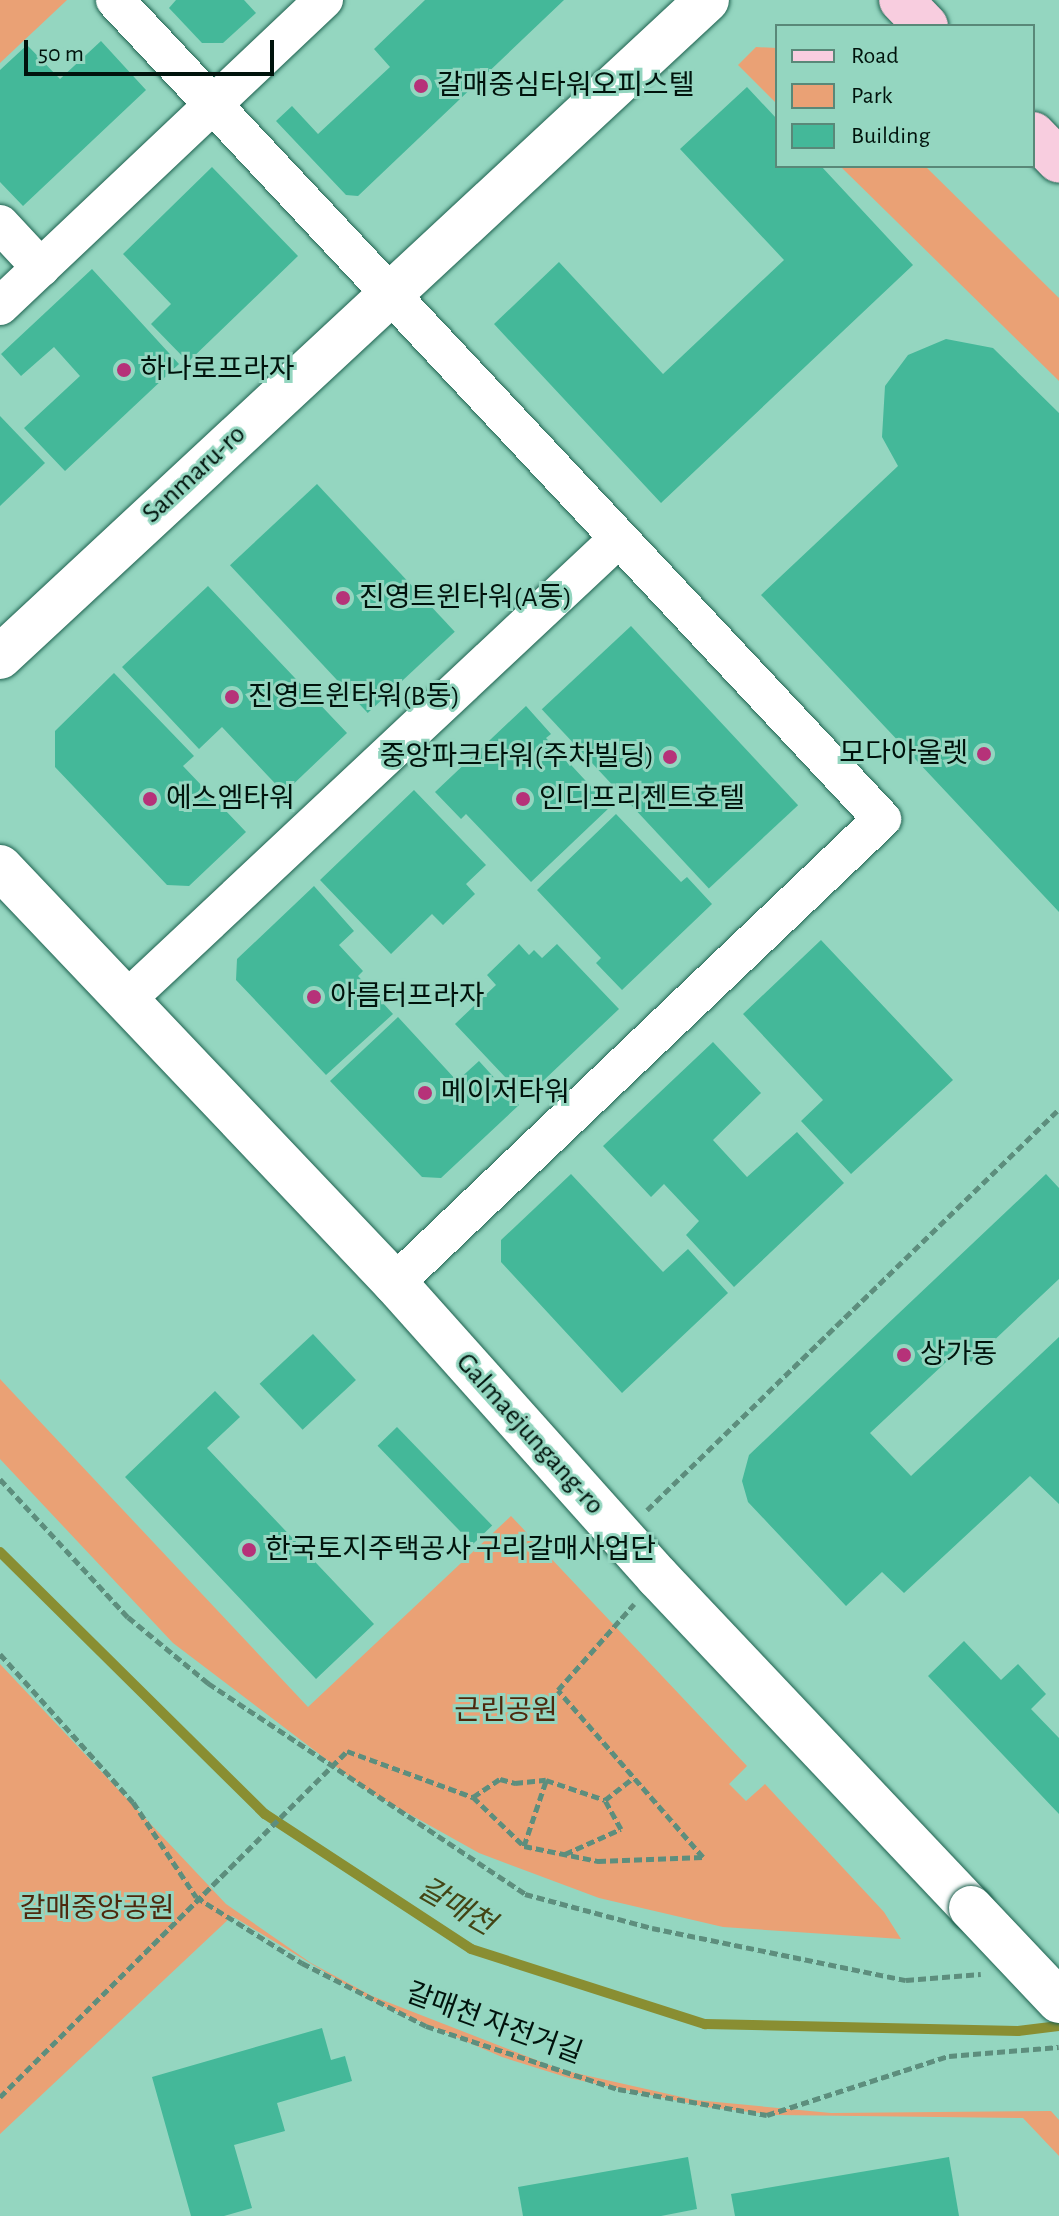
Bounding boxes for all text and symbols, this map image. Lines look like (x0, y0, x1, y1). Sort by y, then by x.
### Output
scale bar (28, 24, 278, 74)
legend (775, 24, 1035, 168)
text: 50 m (38, 42, 84, 66)
text: Road (851, 44, 899, 68)
place label: 갈매중심타워오피스텔 (437, 69, 695, 103)
marker: 갈매중심타워오피스텔 (412, 77, 430, 95)
text: Park (851, 84, 892, 108)
text: Building (851, 124, 930, 148)
place label: 하나로프라자 (140, 353, 295, 387)
marker: 하나로프라자 (115, 361, 133, 379)
street label: Sanmaru-ro (135, 418, 253, 530)
place label: 진영트윈타워(A동) (359, 581, 572, 615)
marker: 진영트윈타워(A동) (334, 589, 352, 607)
place label: 진영트윈타워(B동) (248, 680, 460, 714)
marker: 진영트윈타워(B동) (223, 688, 241, 706)
place label: 모다아울렛 (839, 737, 968, 771)
place label: 중앙파크타워(주차빌딩) (380, 740, 654, 774)
marker: 모다아울렛 (975, 745, 993, 763)
marker: 중앙파크타워(주차빌딩) (661, 748, 679, 766)
place label: 에스엠타워 (166, 782, 295, 816)
place label: 인디프리젠트호텔 (539, 782, 745, 816)
marker: 에스엠타워 (141, 790, 159, 808)
marker: 인디프리젠트호텔 (514, 790, 532, 808)
place label: 아름터프라자 (330, 980, 485, 1014)
marker: 아름터프라자 (305, 988, 323, 1006)
place label: 메이저타워 (441, 1076, 570, 1110)
marker: 메이저타워 (416, 1084, 434, 1102)
place label: 상가동 (920, 1338, 997, 1372)
street label: Galmaejungang-ro (449, 1346, 611, 1522)
marker: 상가동 (895, 1346, 913, 1364)
place label: 한국토지주택공사 구리갈매사업단 (265, 1533, 656, 1567)
marker: 한국토지주택공사 구리갈매사업단 (240, 1541, 258, 1559)
park label: 근린공원 (454, 1694, 558, 1728)
water label: 갈매천 (411, 1871, 501, 1943)
park label: 갈매중앙공원 (20, 1892, 174, 1926)
street label: 갈매천 자전거길 (401, 1977, 587, 2071)

